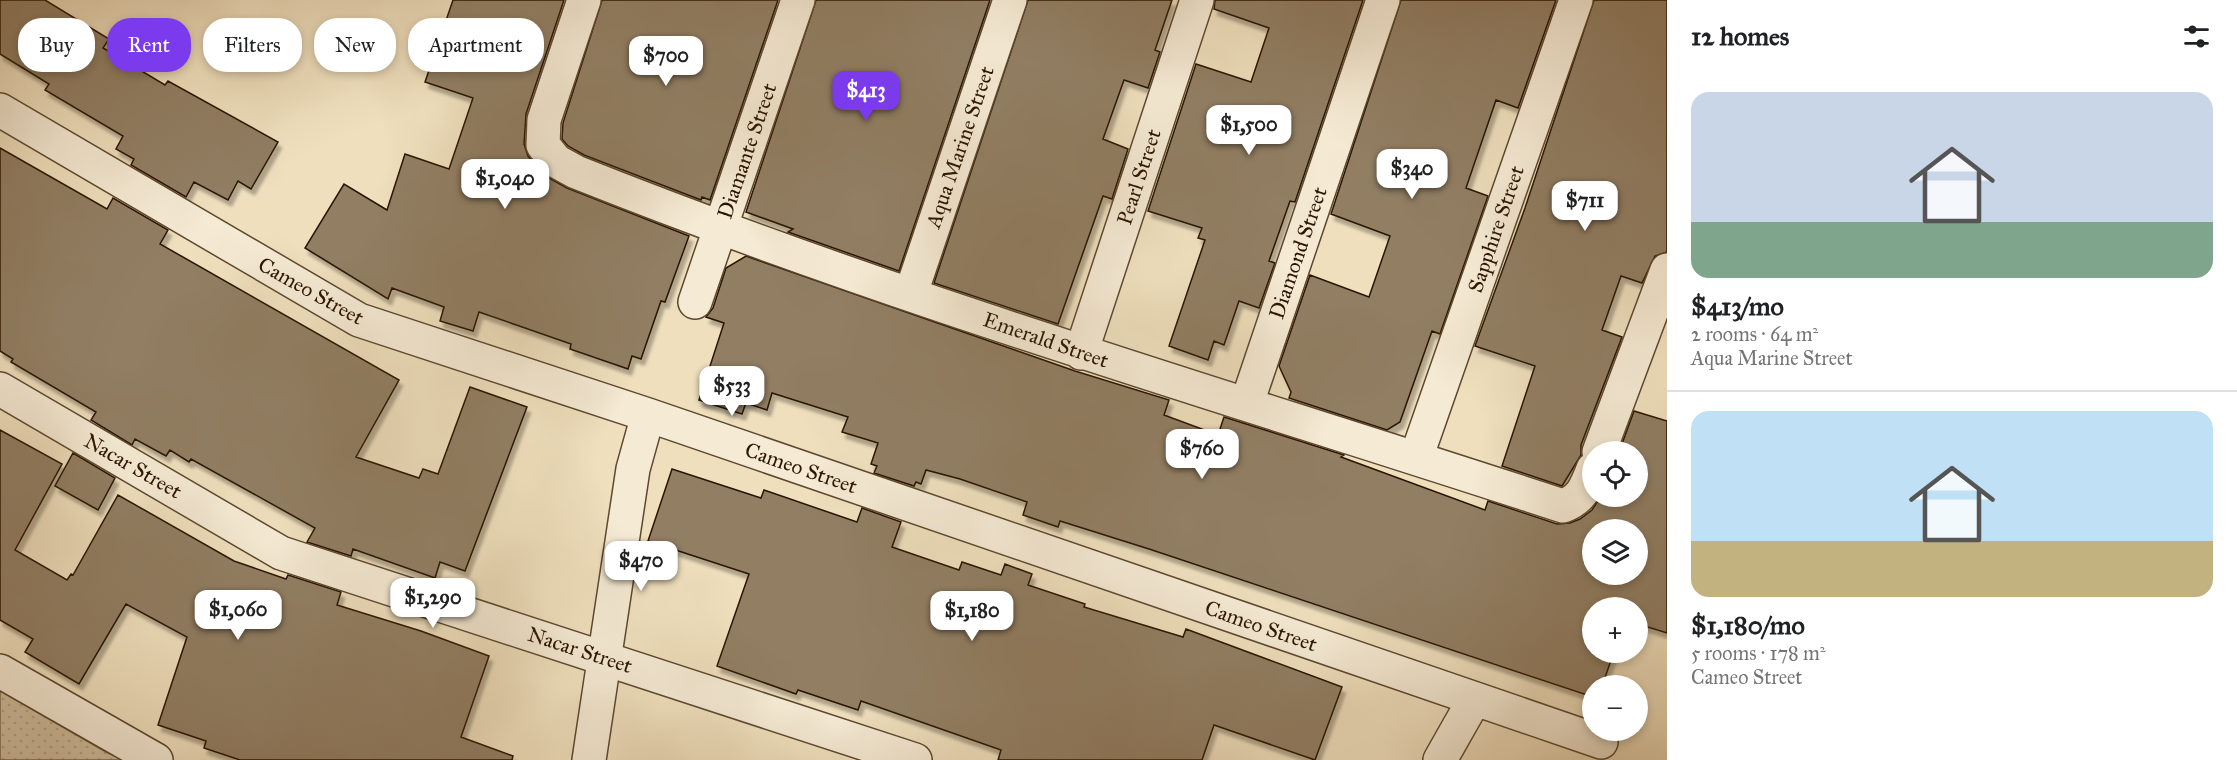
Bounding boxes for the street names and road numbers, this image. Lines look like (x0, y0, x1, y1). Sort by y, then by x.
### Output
street label: Aqua Marine Street (920, 62, 1000, 232)
street label: Diamante Street (712, 79, 783, 222)
street label: Pearl Street (1111, 125, 1167, 228)
street label: Sapphire Street (1462, 162, 1530, 296)
street label: Diamond Street (1263, 183, 1333, 323)
street label: Cameo Street (254, 251, 369, 331)
street label: Emerald Street (980, 306, 1113, 374)
street label: Nacar Street (80, 428, 187, 505)
street label: Cameo Street (741, 437, 861, 500)
street label: Cameo Street (1201, 595, 1321, 658)
street label: Nacar Street (524, 621, 636, 679)

